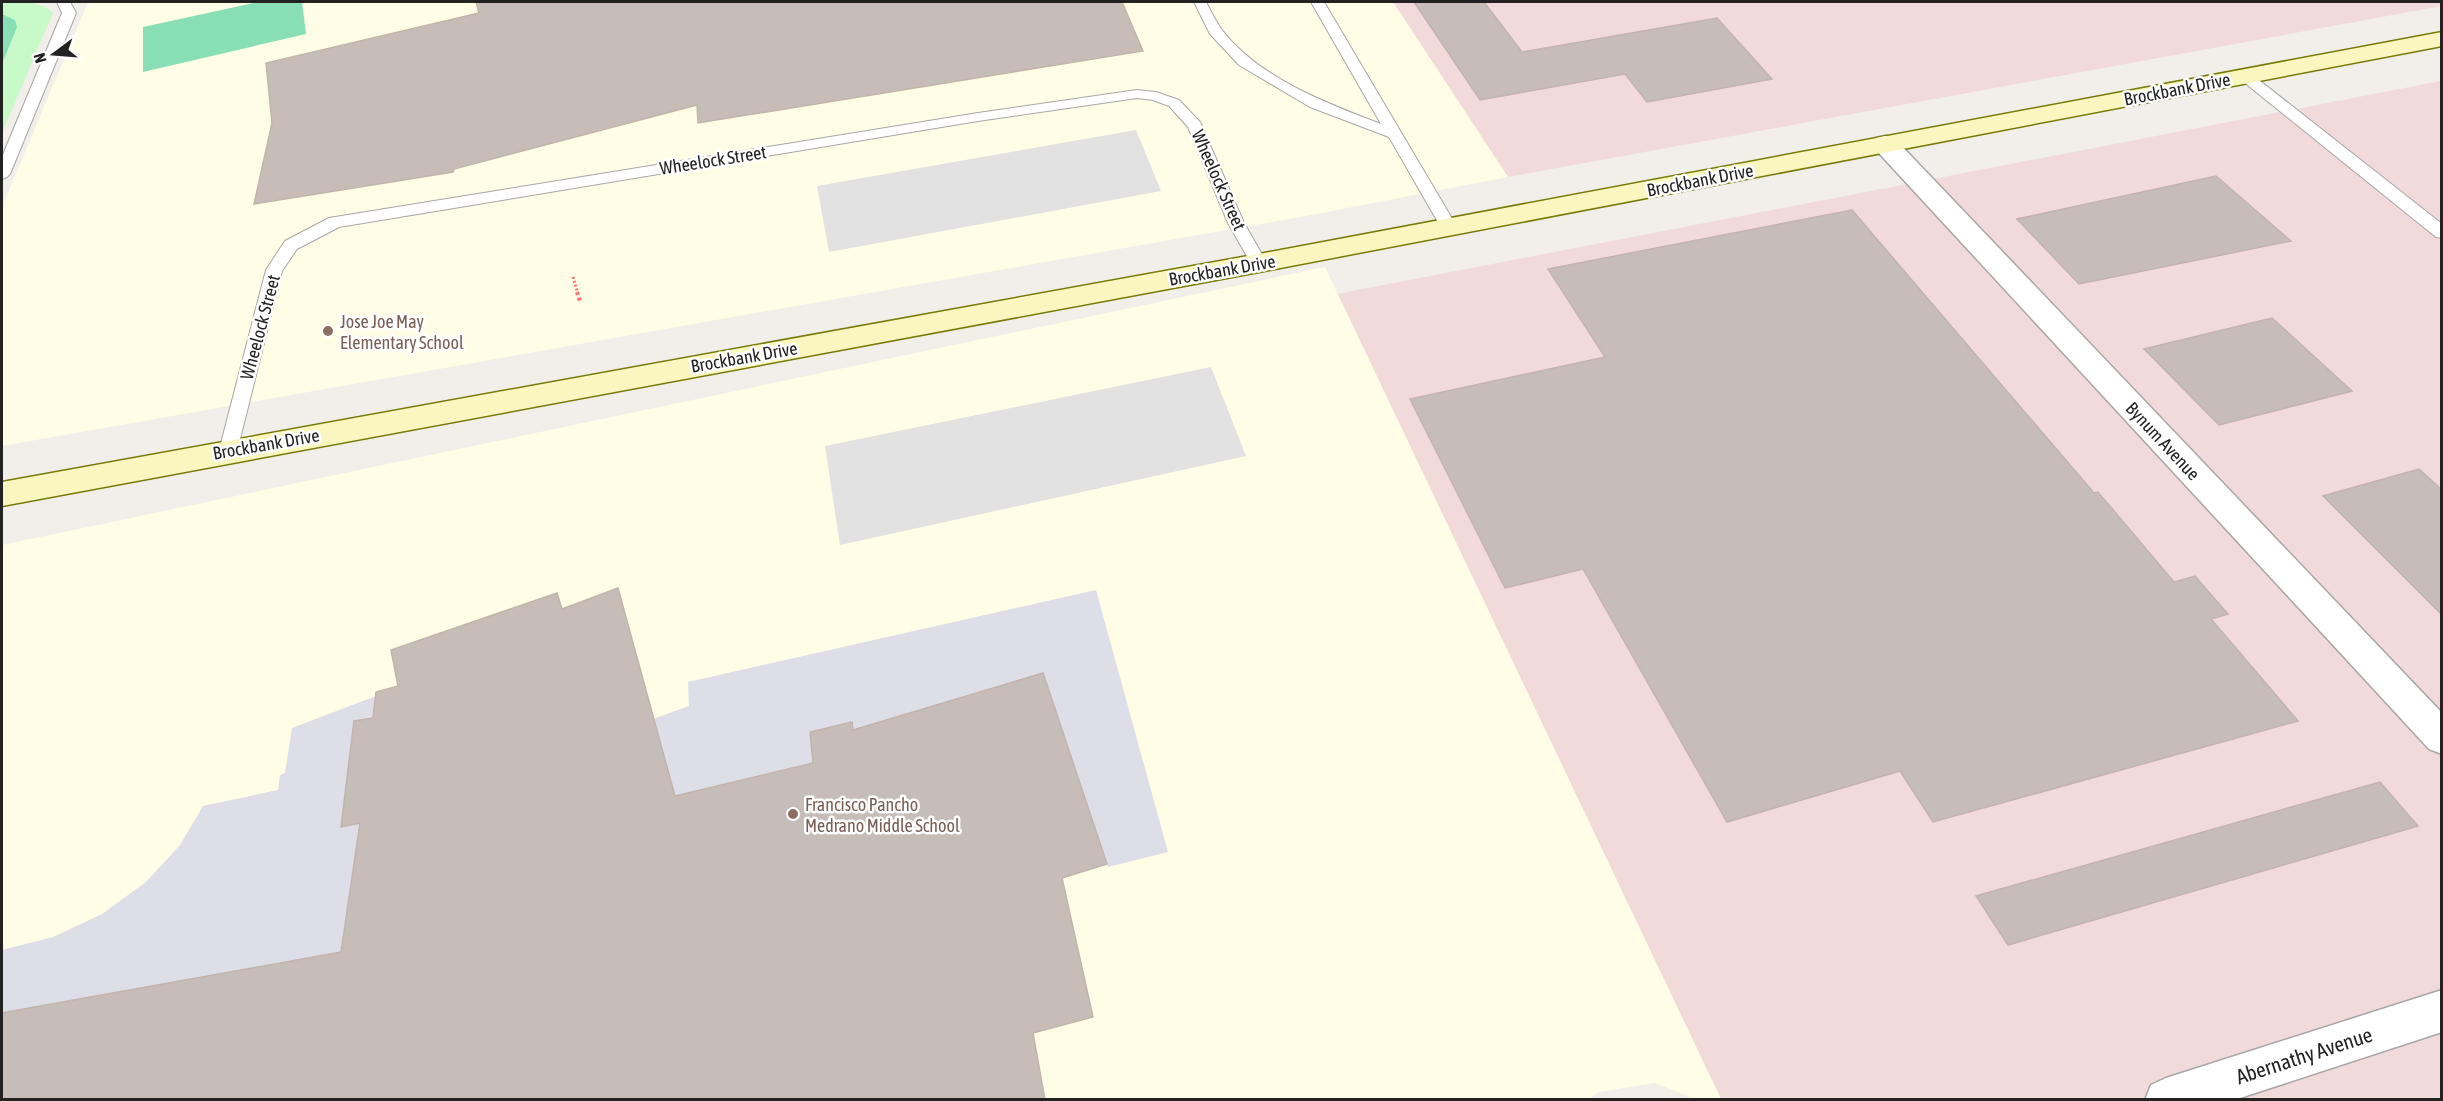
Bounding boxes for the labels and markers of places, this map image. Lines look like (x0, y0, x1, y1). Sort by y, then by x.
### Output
place label: Jose Joe May Elementary School (340, 311, 464, 353)
marker: Jose Joe May Elementary School (321, 324, 335, 338)
place label: Francisco Pancho Medrano Middle School (805, 794, 960, 836)
marker: Francisco Pancho Medrano Middle School (786, 807, 800, 821)

